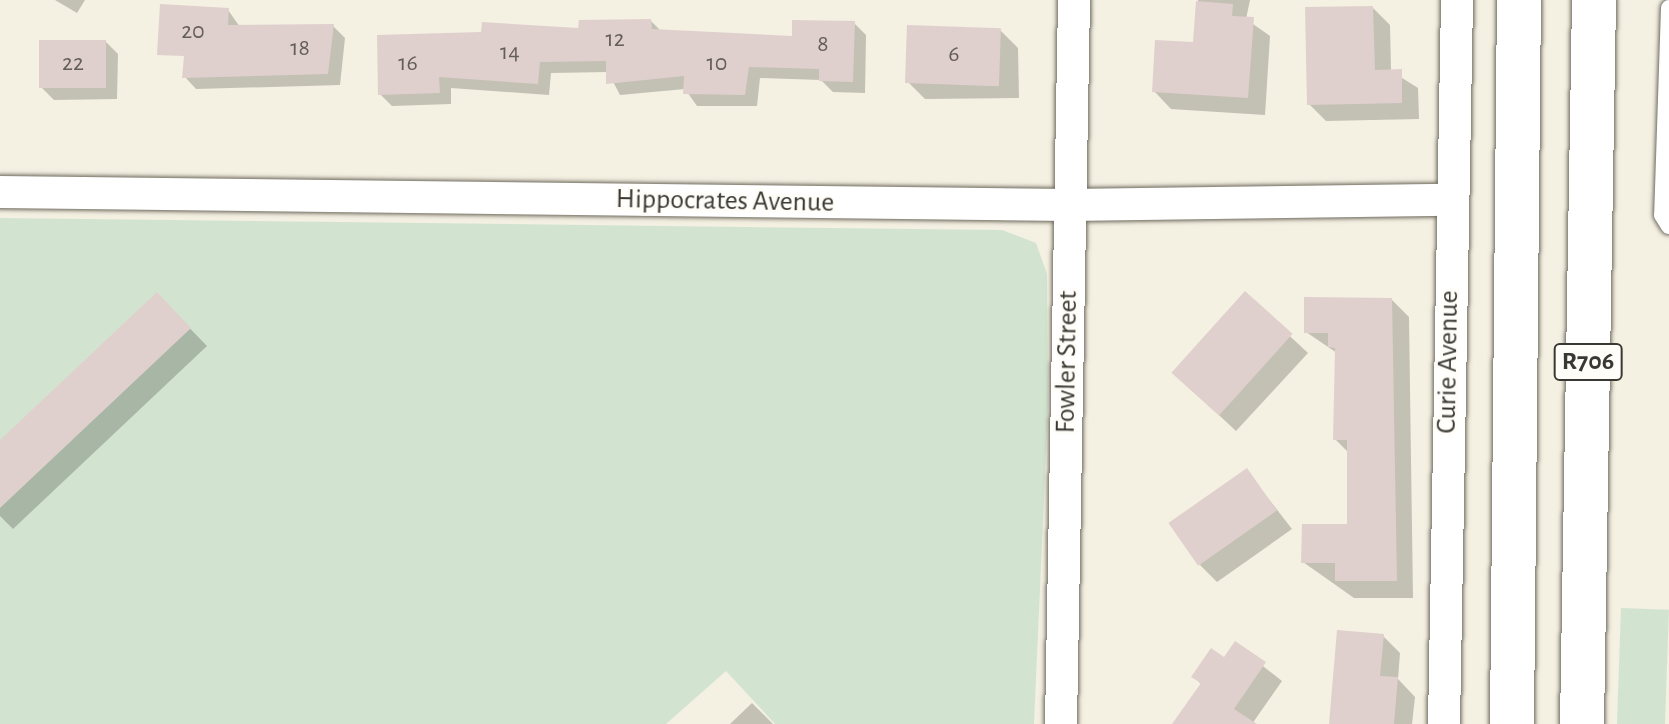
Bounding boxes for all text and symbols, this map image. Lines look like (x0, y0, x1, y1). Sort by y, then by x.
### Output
house number: 20 (181, 18, 205, 46)
house number: 12 (605, 26, 625, 54)
house number: 8 (817, 31, 829, 59)
house number: 18 (290, 35, 310, 63)
house number: 14 (500, 39, 520, 67)
house number: 6 (948, 41, 960, 69)
house number: 22 (62, 50, 84, 78)
house number: 16 (398, 50, 418, 78)
house number: 10 (707, 50, 727, 78)
street label: Hippocrates Avenue (615, 182, 835, 220)
street label: Fowler Street (1049, 290, 1085, 434)
street label: Curie Avenue (1430, 290, 1466, 434)
road number: R706 (1552, 340, 1624, 384)

